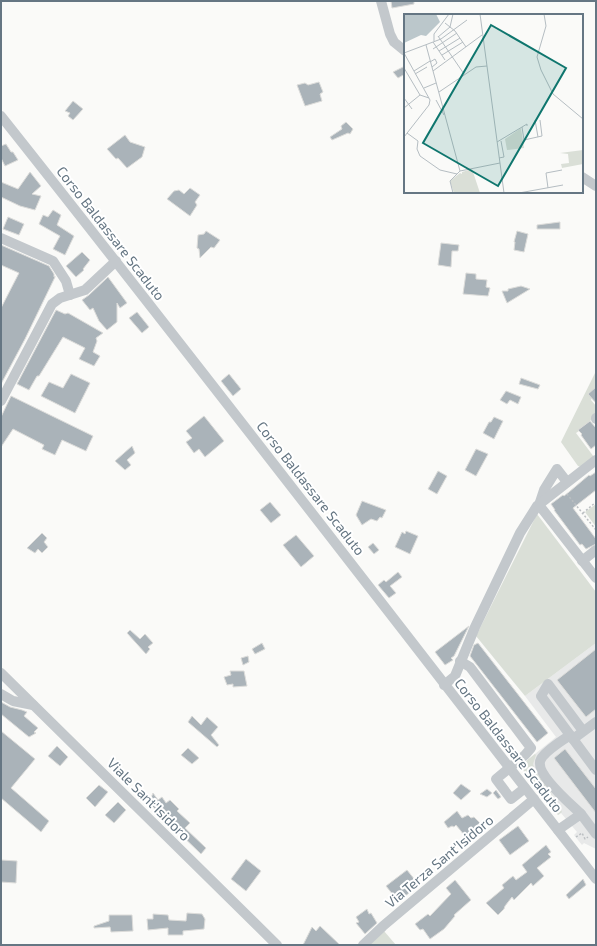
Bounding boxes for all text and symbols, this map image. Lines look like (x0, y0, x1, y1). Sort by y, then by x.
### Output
inset map (404, 14, 583, 193)
street label: Corso Baldassare Scaduto (53, 163, 169, 304)
street label: Corso Baldassare Scaduto (253, 418, 369, 559)
street label: Corso Baldassare Scaduto (451, 675, 567, 816)
street label: Viale Sant'Isidoro (104, 754, 194, 844)
street label: Via Terza Sant'Isidoro (382, 811, 496, 911)

